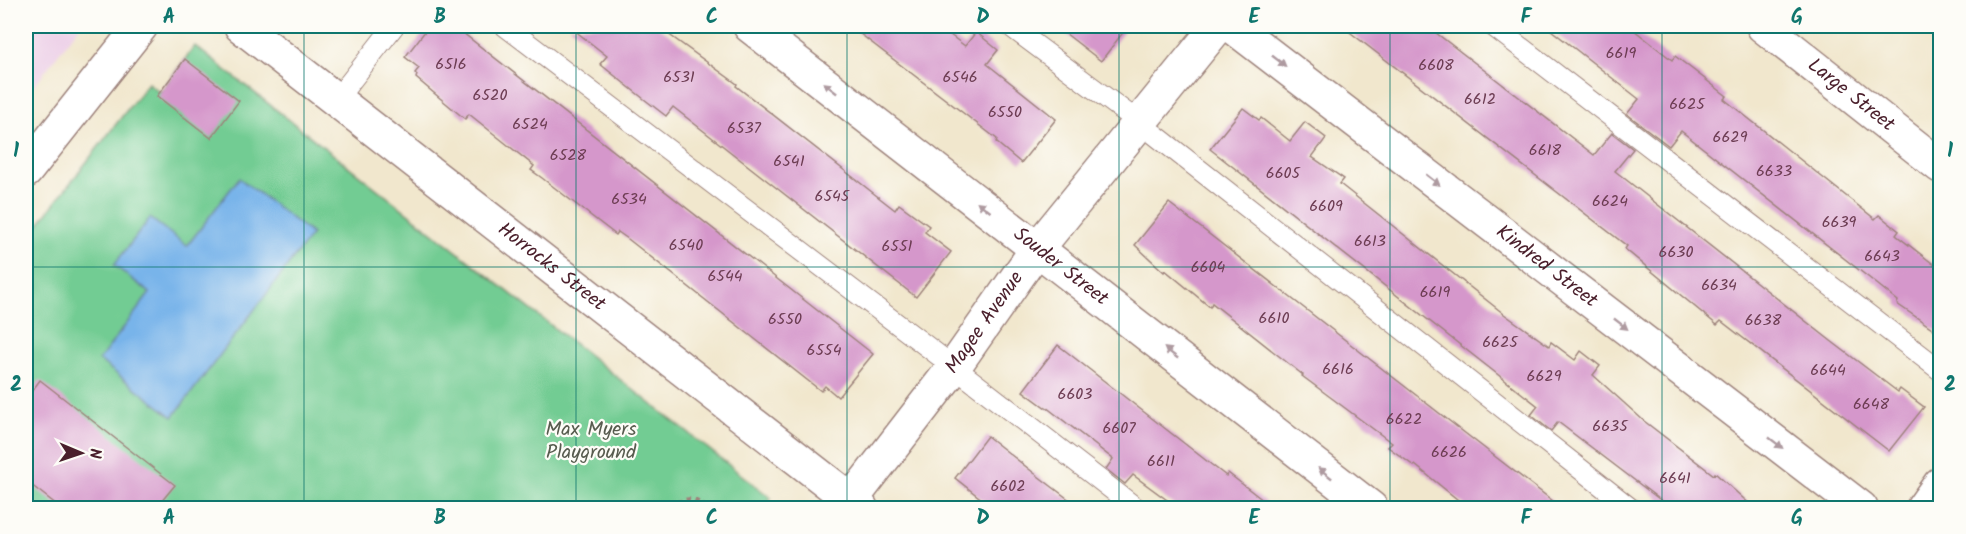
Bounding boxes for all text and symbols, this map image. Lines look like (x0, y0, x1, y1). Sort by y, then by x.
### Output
text: A (163, 2, 175, 34)
text: B (434, 2, 446, 34)
text: C (706, 2, 718, 34)
text: D (976, 2, 990, 34)
text: E (1248, 2, 1260, 34)
text: F (1521, 2, 1533, 34)
text: G (1791, 2, 1803, 34)
house number: 6619 (1606, 41, 1637, 66)
street label: Large Street (1800, 51, 1902, 141)
house number: 6516 (435, 52, 467, 77)
house number: 6608 (1418, 53, 1454, 78)
one-way arrow (1271, 55, 1286, 67)
house number: 6531 (663, 65, 695, 90)
house number: 6546 (942, 65, 978, 90)
one-way arrow (822, 82, 837, 94)
house number: 6520 (473, 83, 507, 108)
house number: 6612 (1464, 87, 1496, 112)
house number: 6625 (1669, 92, 1706, 117)
house number: 6550 (988, 100, 1022, 125)
house number: 6524 (512, 112, 548, 137)
house number: 6537 (727, 116, 762, 141)
house number: 6629 (1713, 125, 1748, 150)
text: 1 (13, 136, 19, 168)
text: 1 (1947, 136, 1953, 168)
house number: 6618 (1529, 138, 1562, 163)
house number: 6528 (550, 143, 587, 168)
house number: 6541 (773, 149, 805, 174)
house number: 6633 (1756, 159, 1792, 184)
house number: 6605 (1266, 161, 1302, 186)
one-way arrow (1425, 174, 1441, 186)
house number: 6545 (815, 184, 851, 209)
house number: 6534 (611, 187, 647, 212)
house number: 6624 (1592, 189, 1628, 214)
house number: 6609 (1309, 194, 1343, 219)
one-way arrow (976, 202, 991, 214)
house number: 6639 (1822, 210, 1857, 235)
street label: Horrocks Street (490, 215, 613, 320)
street label: Kindred Street (1488, 217, 1605, 317)
street label: Souder Street (1006, 219, 1115, 315)
house number: 6613 (1354, 229, 1386, 254)
house number: 6540 (669, 233, 703, 258)
house number: 6551 (881, 234, 913, 259)
house number: 6630 (1659, 240, 1693, 265)
house number: 6643 (1864, 244, 1900, 269)
house number: 6604 (1191, 255, 1225, 280)
house number: 6544 (707, 264, 743, 289)
street label: Magee Avenue (937, 265, 1032, 381)
house number: 6634 (1701, 273, 1737, 298)
house number: 6619 (1420, 280, 1451, 305)
house number: 6610 (1259, 306, 1289, 331)
house number: 6550 (768, 307, 802, 332)
house number: 6638 (1745, 308, 1782, 333)
one-way arrow (1613, 318, 1629, 331)
house number: 6625 (1482, 330, 1519, 355)
house number: 6554 (807, 338, 842, 363)
one-way arrow (1163, 347, 1178, 359)
house number: 6616 (1322, 357, 1354, 382)
house number: 6644 (1810, 358, 1846, 383)
house number: 6629 (1527, 364, 1562, 389)
text: 2 (10, 370, 22, 402)
text: 2 (1944, 370, 1956, 402)
house number: 6603 (1058, 382, 1092, 407)
house number: 6648 (1853, 392, 1889, 417)
house number: 6622 (1386, 407, 1422, 432)
park label: Max Myers Playground (545, 414, 637, 469)
house number: 6635 (1592, 414, 1629, 439)
house number: 6607 (1102, 416, 1136, 441)
north arrow (51, 423, 111, 483)
one-way arrow (1767, 437, 1783, 449)
house number: 6626 (1431, 440, 1467, 465)
text: N (82, 448, 107, 459)
house number: 6611 (1147, 449, 1175, 474)
house number: 6641 (1659, 466, 1691, 491)
one-way arrow (1317, 467, 1332, 479)
house number: 6602 (990, 474, 1026, 499)
text: A (163, 503, 175, 534)
text: B (434, 503, 446, 534)
text: C (706, 503, 718, 534)
text: D (976, 503, 990, 534)
text: E (1248, 503, 1260, 534)
text: F (1521, 503, 1533, 534)
text: G (1791, 503, 1803, 534)

